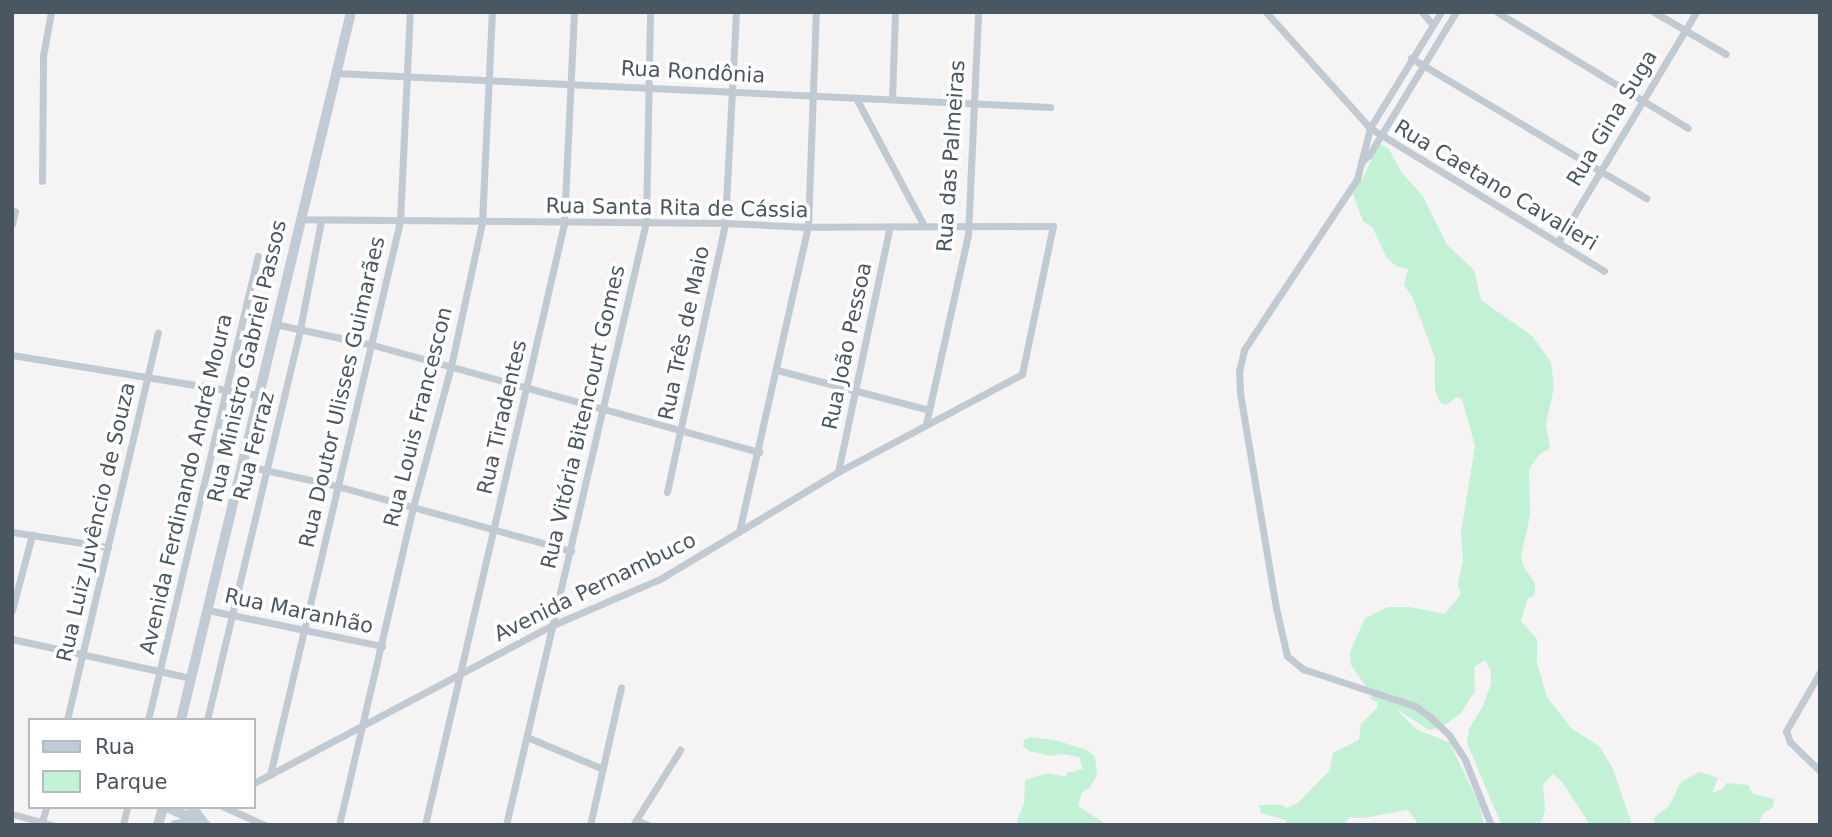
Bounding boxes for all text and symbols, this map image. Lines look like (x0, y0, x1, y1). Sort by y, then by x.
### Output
street label: Rua Gina Suga (1561, 45, 1663, 191)
street label: Rua Rondônia (620, 56, 766, 88)
street label: Rua das Palmeiras (932, 59, 970, 253)
street label: Rua Caetano Cavalieri (1390, 114, 1602, 256)
street label: Rua Santa Rita de Cássia (545, 193, 809, 223)
street label: Rua Ministro Gabriel Passos (202, 217, 292, 505)
street label: Rua Doutor Ulisses Guimarães (294, 234, 390, 550)
street label: Rua Três de Maio (653, 244, 715, 422)
street label: Rua João Pessoa (817, 260, 877, 432)
street label: Rua Vitória Bitencourt Gomes (536, 263, 630, 571)
street label: Rua Louis Francescon (378, 304, 458, 530)
street label: Avenida Ferdinando André Moura (135, 311, 237, 657)
street label: Rua Tiradentes (472, 337, 532, 497)
street label: Rua Luiz Juvêncio de Souza (52, 380, 140, 664)
street label: Rua Ferraz (228, 389, 280, 503)
street label: Avenida Pernambuco (490, 527, 700, 647)
street label: Rua Maranhão (222, 583, 376, 639)
legend (28, 718, 256, 809)
text: Rua (95, 735, 135, 759)
text: Parque (95, 770, 167, 794)

